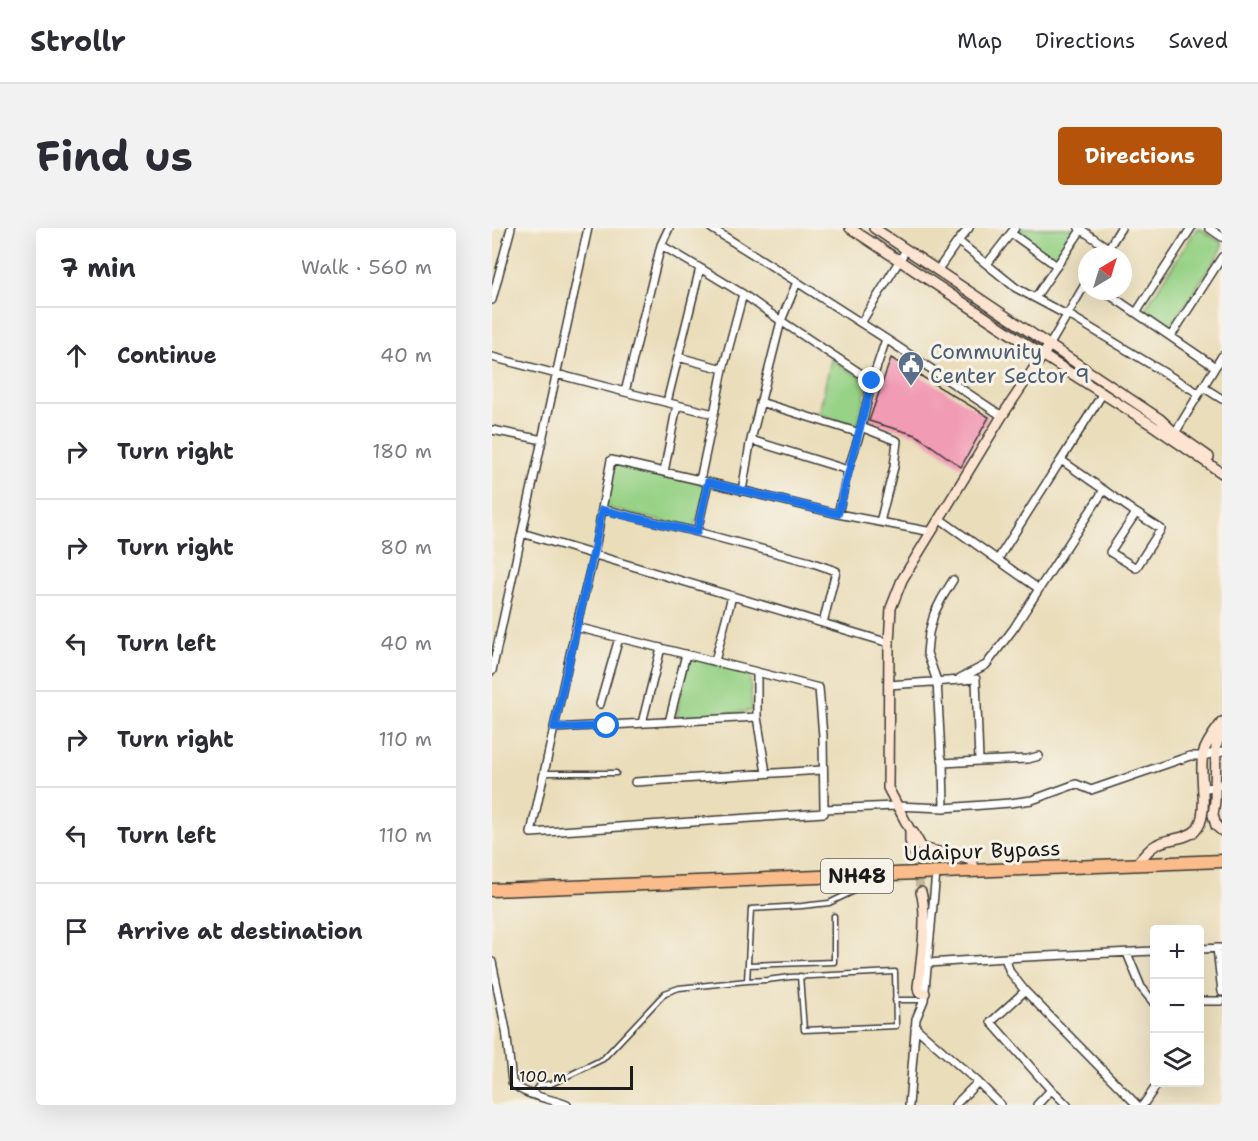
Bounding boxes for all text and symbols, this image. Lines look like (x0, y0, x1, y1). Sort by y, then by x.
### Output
text: Strollr (30, 22, 126, 60)
text: Map (957, 27, 1002, 55)
text: Directions (1035, 27, 1135, 55)
text: Saved (1168, 27, 1228, 55)
button: Directions (1058, 127, 1222, 185)
text: Find us (36, 128, 193, 184)
north arrow (1078, 246, 1132, 300)
text: 7 min (60, 250, 136, 285)
text: Walk · 560 m (301, 254, 432, 280)
place label: Community Center Sector 9 (930, 338, 1090, 390)
icon: ahead (60, 339, 93, 372)
text: Continue (117, 341, 217, 370)
text: 40 m (380, 342, 432, 368)
public building icon: Community Center Sector 9 (896, 349, 926, 387)
route end (858, 367, 884, 393)
icon: right (60, 435, 93, 468)
text: Turn right (117, 437, 234, 466)
text: 180 m (372, 438, 432, 464)
icon: right (60, 531, 93, 564)
text: Turn right (117, 533, 234, 562)
text: 80 m (380, 534, 432, 560)
icon: left (60, 627, 93, 660)
text: Turn left (117, 629, 216, 658)
text: 40 m (380, 630, 432, 656)
route start (593, 712, 619, 738)
icon: right (60, 723, 93, 756)
text: Turn right (117, 725, 234, 754)
text: 110 m (378, 726, 432, 752)
icon: left (60, 819, 93, 852)
text: Turn left (117, 821, 216, 850)
text: 110 m (378, 822, 432, 848)
street label: Udaipur Bypass (903, 834, 1061, 868)
road number: NH48 (821, 859, 893, 893)
icon: arrive (60, 915, 93, 948)
text: Arrive at destination (117, 917, 363, 946)
map controls (1150, 925, 1204, 1087)
button: + (1150, 925, 1204, 979)
button: − (1150, 979, 1204, 1033)
button: layers (1150, 1033, 1204, 1087)
scale bar (510, 1063, 633, 1090)
text: 100 m (519, 1066, 567, 1087)

